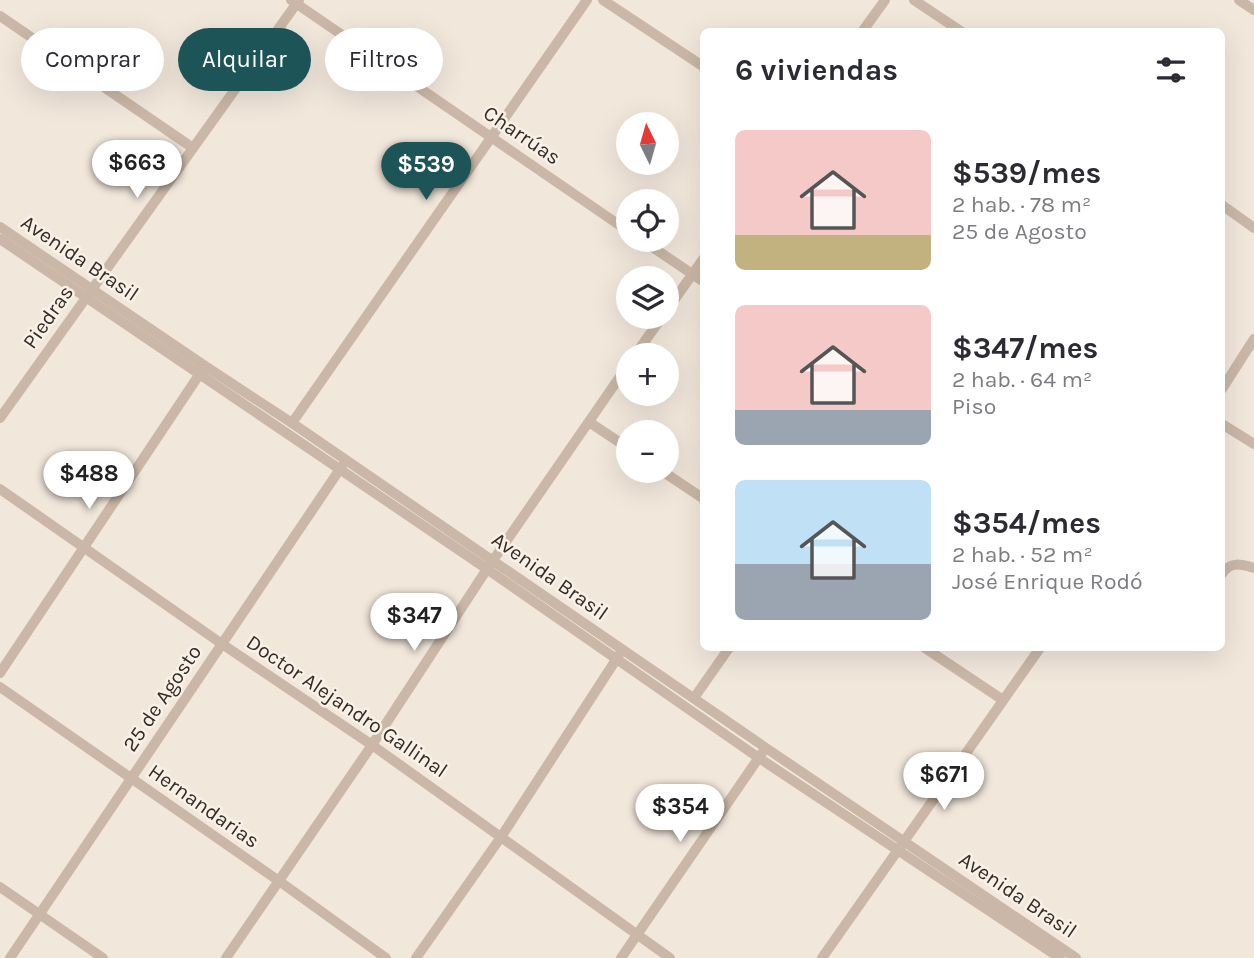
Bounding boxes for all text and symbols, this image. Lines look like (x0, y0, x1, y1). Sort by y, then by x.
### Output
chip: Comprar (21, 28, 164, 91)
chip: Alquilar (178, 28, 311, 91)
chip: Filtros (325, 28, 443, 91)
icon: filters (1152, 51, 1190, 89)
text: 6 viviendas (735, 52, 898, 88)
street label: Charrúas (479, 101, 565, 169)
north arrow (616, 112, 679, 175)
map controls (616, 112, 679, 483)
pin: $663 (96, 140, 178, 200)
pin: $539 (385, 142, 467, 202)
text: $663 (108, 149, 166, 176)
text: $539 (397, 151, 455, 178)
text: $539/mes (952, 155, 1101, 191)
icon: home (791, 158, 875, 242)
button: locate (616, 189, 679, 252)
text: 2 hab. · 78 m² (952, 191, 1091, 218)
street label: Avenida Brasil (17, 210, 143, 306)
text: 25 de Agosto (952, 218, 1087, 245)
button: layers (616, 266, 679, 329)
street label: Piedras (18, 281, 78, 353)
text: $347/mes (952, 330, 1098, 366)
icon: home (791, 333, 875, 417)
button: + (616, 343, 679, 406)
text: 2 hab. · 64 m² (952, 366, 1092, 393)
text: Piso (952, 393, 996, 420)
button: − (616, 420, 679, 483)
pin: $488 (48, 452, 130, 511)
text: $488 (59, 460, 119, 487)
text: $354/mes (952, 505, 1101, 541)
icon: home (791, 508, 875, 592)
street label: Avenida Brasil (487, 527, 613, 625)
text: 2 hab. · 52 m² (952, 541, 1093, 568)
text: José Enrique Rodó (952, 568, 1143, 595)
pin: $347 (373, 594, 455, 653)
text: $347 (386, 602, 442, 629)
street label: Doctor Alejandro Gallinal (242, 630, 452, 782)
street label: 25 de Agosto (118, 640, 206, 756)
pin: $671 (903, 752, 985, 812)
street label: Hernandarias (144, 759, 264, 853)
text: $671 (919, 761, 969, 788)
pin: $354 (639, 784, 721, 844)
text: $354 (651, 793, 709, 820)
street label: Avenida Brasil (955, 847, 1081, 943)

